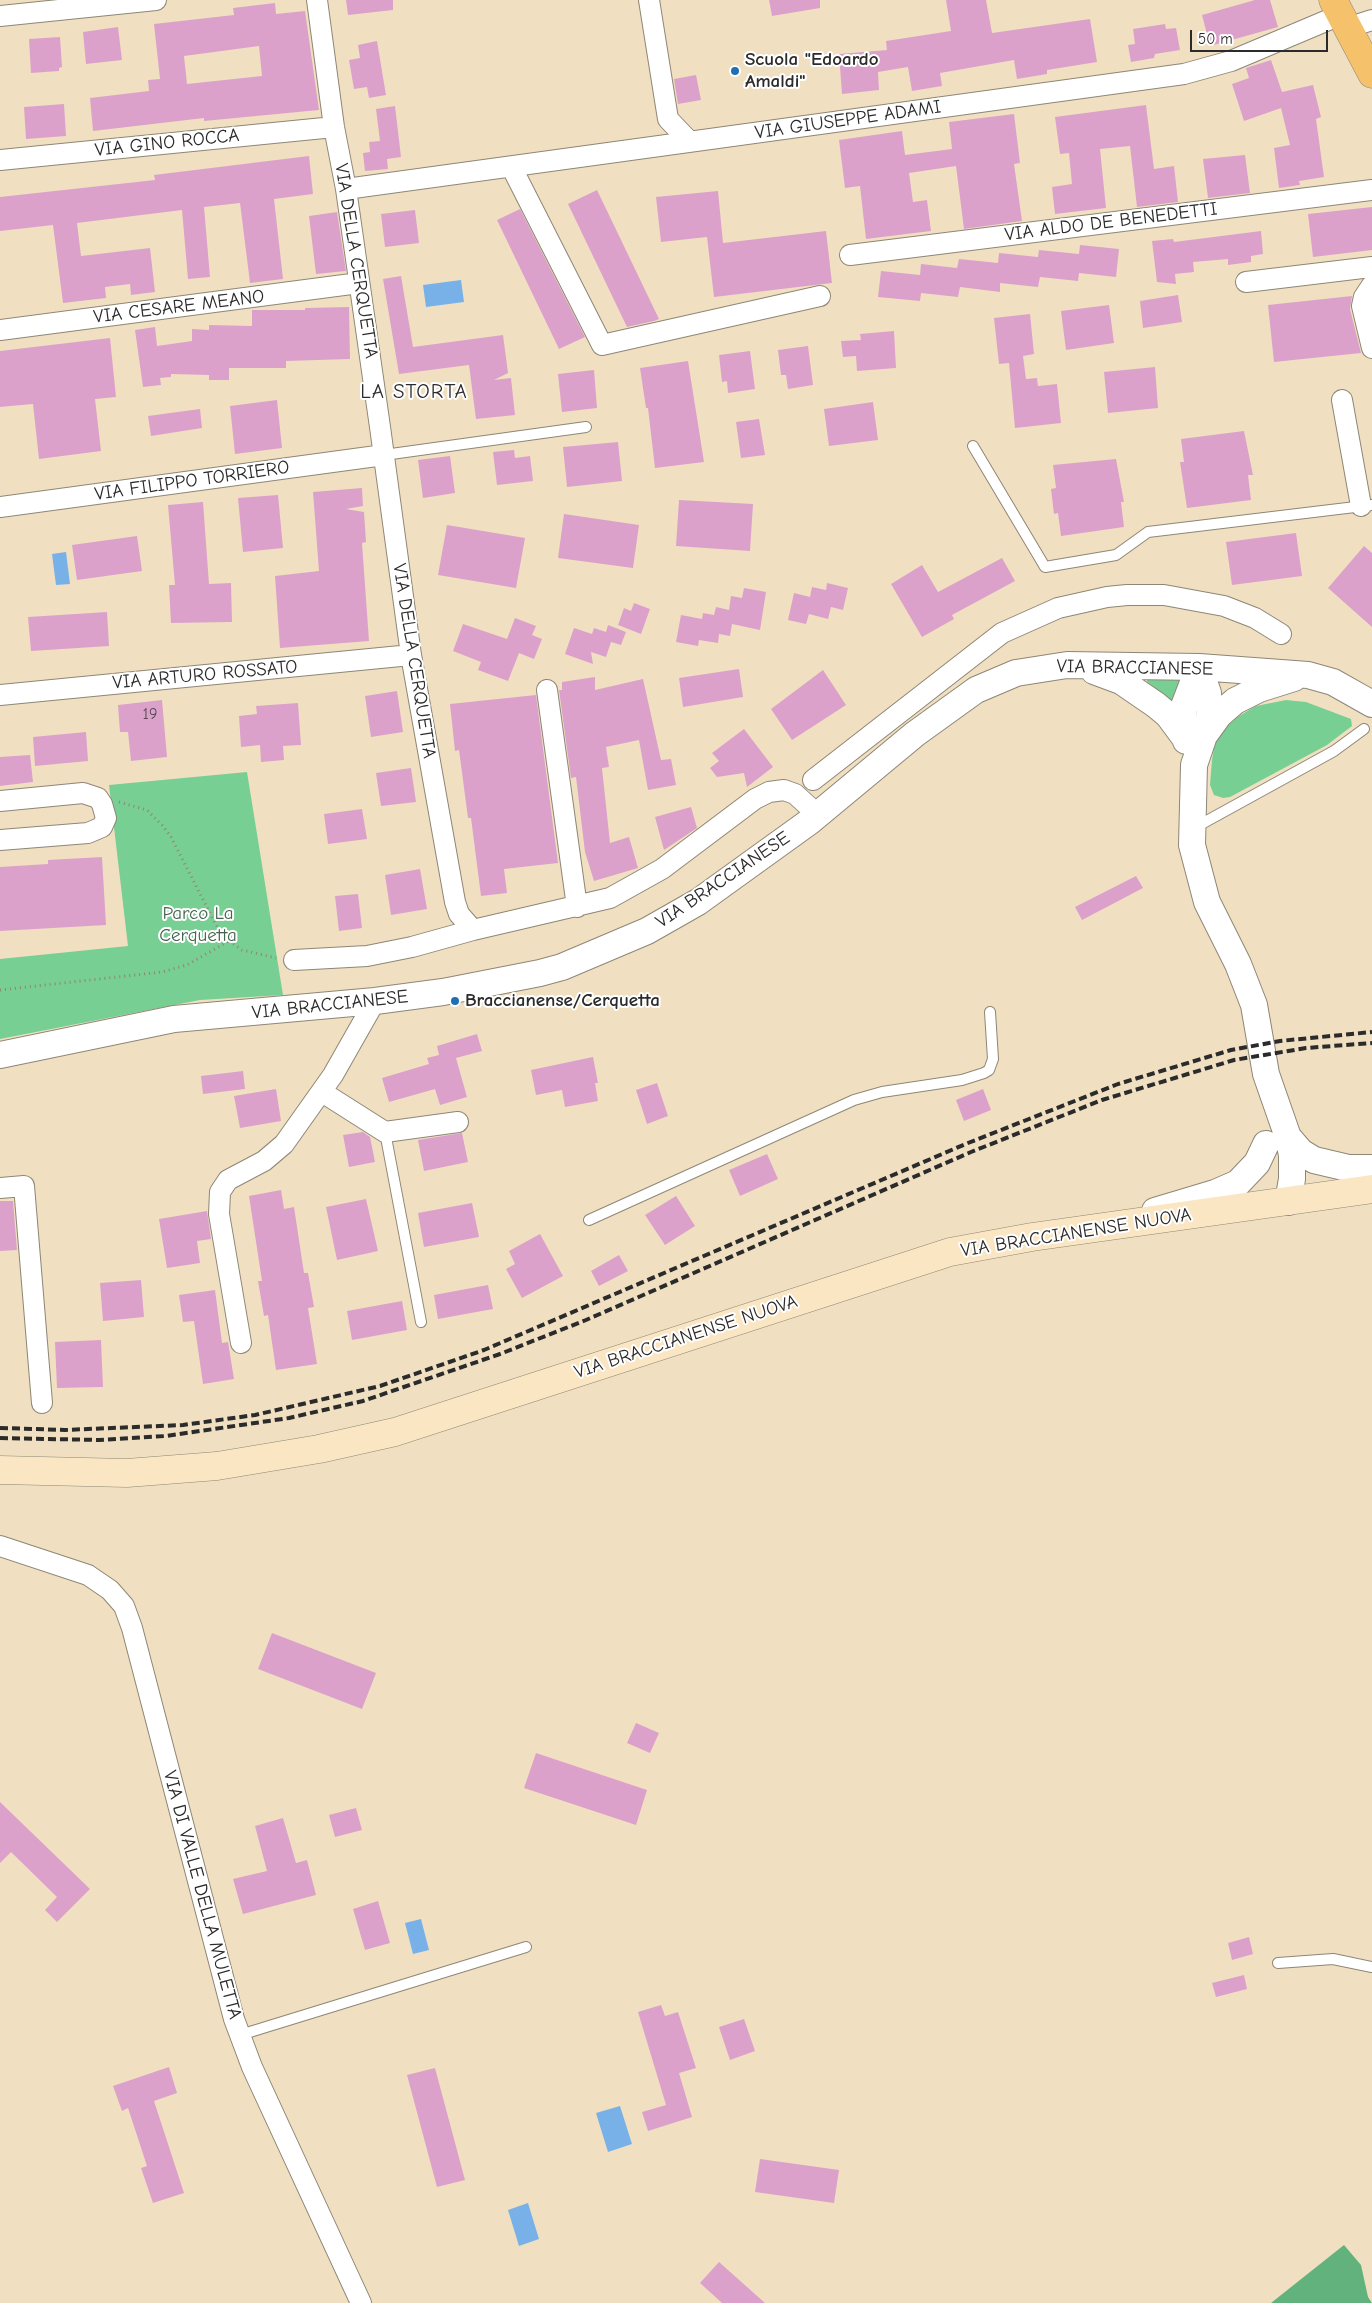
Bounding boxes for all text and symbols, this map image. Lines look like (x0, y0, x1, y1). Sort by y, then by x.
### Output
scale bar (1192, 20, 1330, 52)
text: 50 m (1198, 30, 1233, 48)
place label: Scuola "Edoardo Amaldi" (745, 49, 879, 93)
marker: Scuola "Edoardo Amaldi" (729, 65, 741, 77)
street label: VIA GIUSEPPE ADAMI (754, 96, 942, 144)
street label: VIA GINO ROCCA (94, 124, 240, 162)
street label: VIA DELLA CERQUETTA (329, 162, 383, 360)
street label: VIA ALDO DE BENEDETTI (1003, 198, 1219, 246)
street label: VIA CESARE MEANO (92, 285, 266, 329)
district label: LA STORTA (359, 379, 469, 405)
street label: VIA FILIPPO TORRIERO (93, 456, 291, 506)
street label: VIA DELLA CERQUETTA (387, 562, 441, 760)
street label: VIA BRACCIANESE (1056, 655, 1214, 681)
street label: VIA ARTURO ROSSATO (112, 656, 298, 694)
house number: 19 (143, 704, 157, 724)
street label: VIA BRACCIANESE (652, 827, 794, 933)
park label: Parco La Cerquetta (159, 903, 237, 947)
street label: VIA BRACCIANESE (251, 985, 409, 1025)
place label: Braccianense/Cerquetta (465, 990, 660, 1012)
marker: Braccianense/Cerquetta (449, 995, 461, 1007)
street label: VIA BRACCIANENSE NUOVA (959, 1204, 1193, 1262)
street label: VIA BRACCIANENSE NUOVA (572, 1290, 800, 1384)
street label: VIA DI VALLE DELLA MULETTA (158, 1768, 246, 2022)

